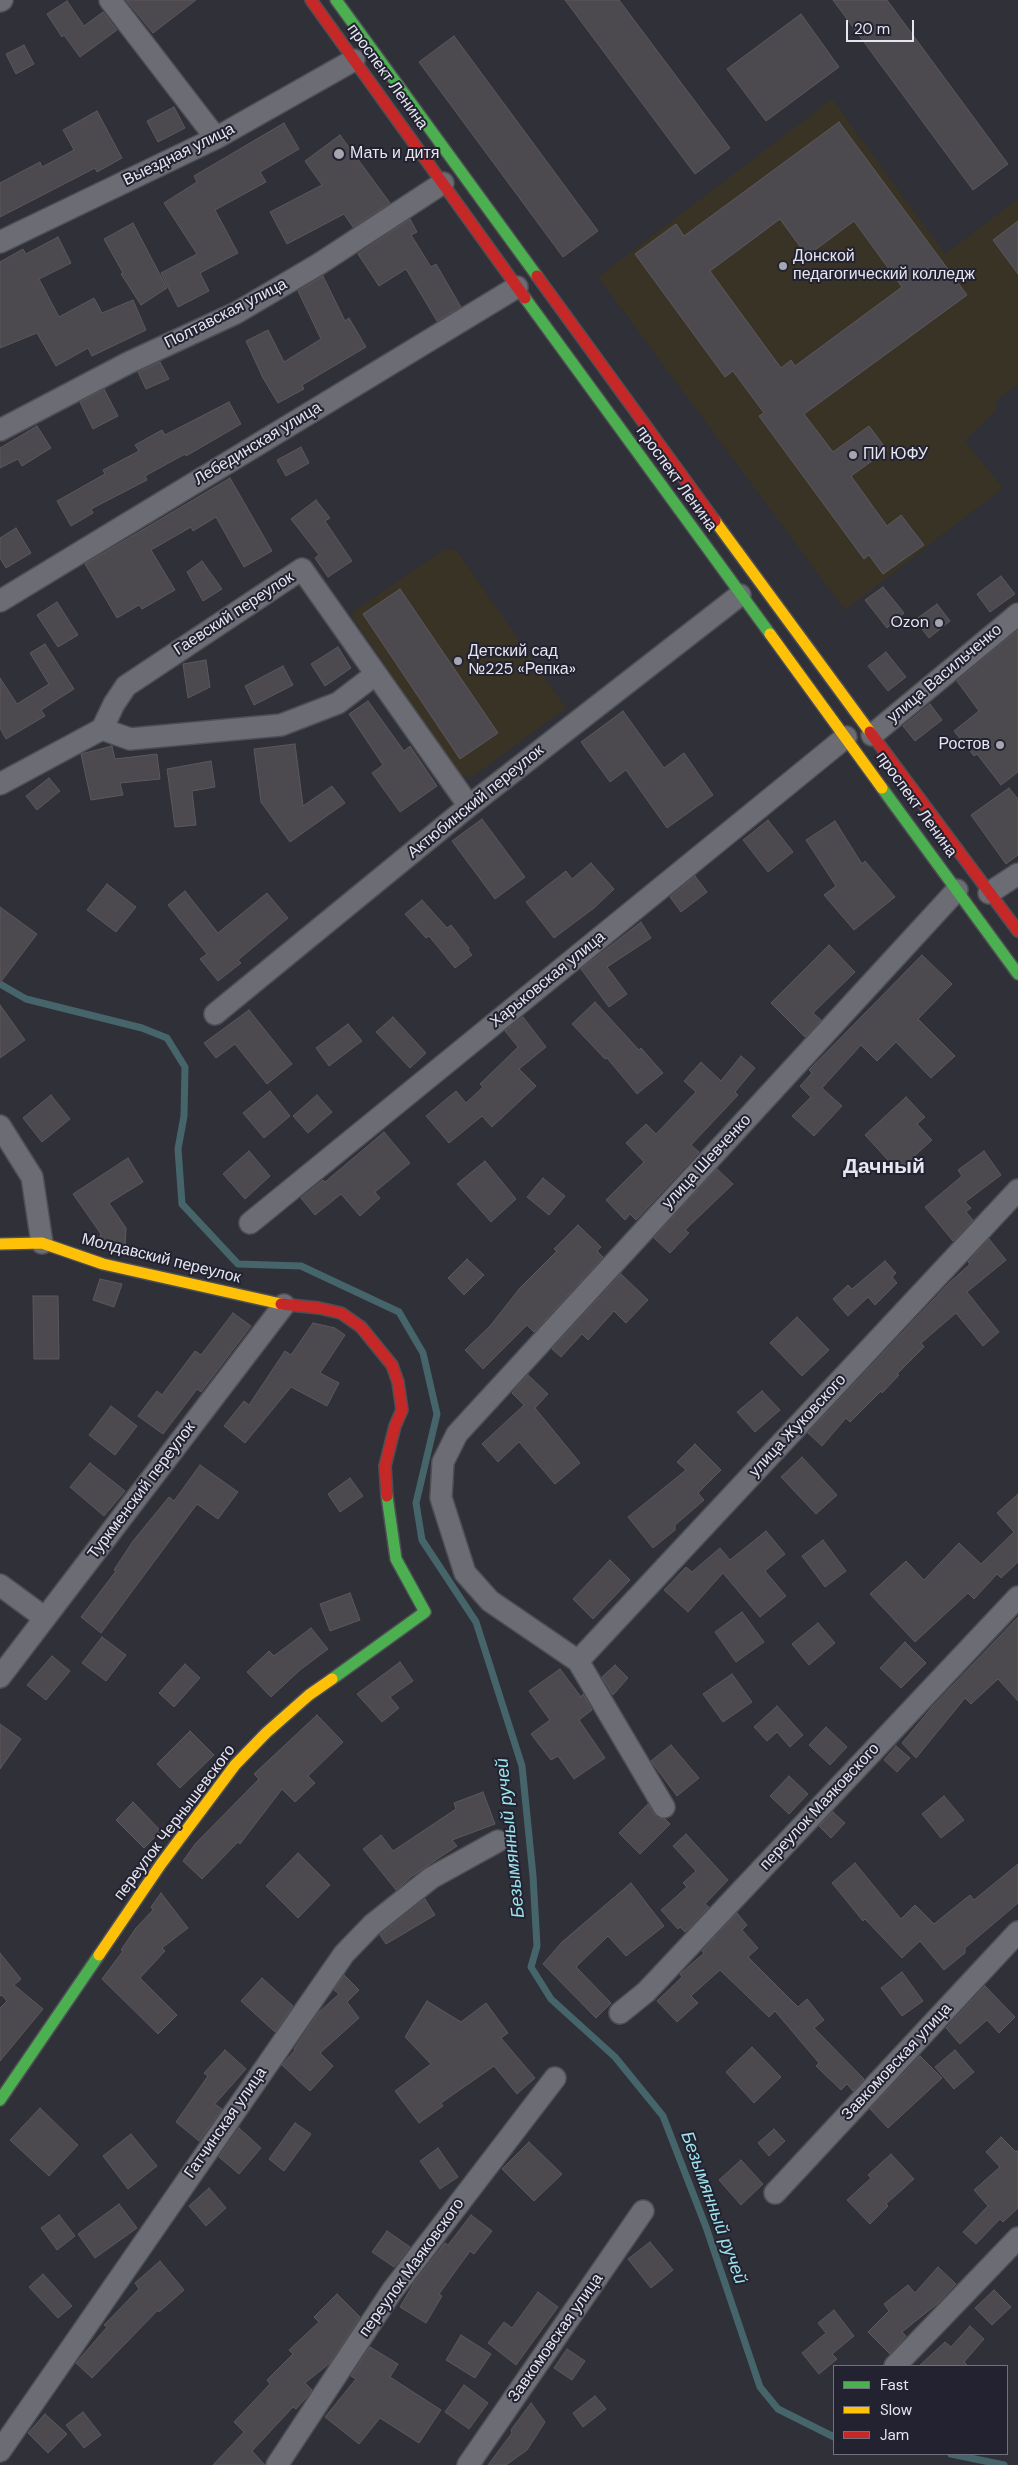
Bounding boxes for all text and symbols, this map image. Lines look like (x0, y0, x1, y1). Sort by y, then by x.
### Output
scale bar (848, 10, 916, 42)
text: 20 m (854, 19, 890, 39)
street label: проспект Ленина (342, 21, 432, 133)
street label: Выездная улица (120, 120, 238, 190)
place label: Мать и дитя (350, 144, 439, 164)
marker: Мать и дитя (332, 147, 346, 161)
place label: Донской педагогический колледж (793, 247, 975, 285)
marker: Донской педагогический колледж (777, 260, 789, 272)
street label: Полтавская улица (162, 275, 290, 353)
street label: Лебединская улица (191, 398, 325, 490)
street label: проспект Ленина (631, 423, 721, 535)
place label: ПИ ЮФУ (863, 445, 928, 465)
marker: ПИ ЮФУ (847, 449, 859, 461)
street label: Гаевский переулок (170, 568, 298, 660)
place label: Ozon (891, 613, 929, 633)
marker: Ozon (933, 617, 945, 629)
street label: улица Васильченко (884, 621, 1006, 727)
place label: Детский сад №225 «Репка» (468, 642, 576, 680)
marker: Детский сад №225 «Репка» (452, 655, 464, 667)
place label: Ростов (939, 735, 990, 755)
marker: Ростов (994, 739, 1006, 751)
street label: Актюбинский переулок (404, 741, 548, 863)
street label: проспект Ленина (871, 749, 961, 861)
street label: Харьковская улица (487, 928, 609, 1032)
street label: улица Шевченко (658, 1111, 756, 1213)
district label: Дачный (843, 1154, 925, 1180)
street label: Молдавский переулок (79, 1230, 243, 1288)
street label: улица Жуковского (745, 1371, 851, 1481)
street label: Туркменский переулок (84, 1419, 200, 1563)
street label: переулок Маяковского (756, 1740, 884, 1874)
street label: переулок Чернышевского (110, 1741, 240, 1905)
water label: Безымянный ручей (492, 1757, 530, 1919)
street label: Завкомовская улица (838, 2000, 956, 2124)
street label: Гатчинская улица (181, 2064, 271, 2182)
water label: Безымянный ручей (675, 2129, 751, 2287)
street label: переулок Маяковского (355, 2195, 469, 2341)
street label: Завкомовская улица (504, 2270, 608, 2406)
legend (833, 2365, 1008, 2455)
text: Fast (880, 2375, 909, 2395)
text: Slow (880, 2400, 912, 2420)
text: Jam (880, 2425, 909, 2445)

